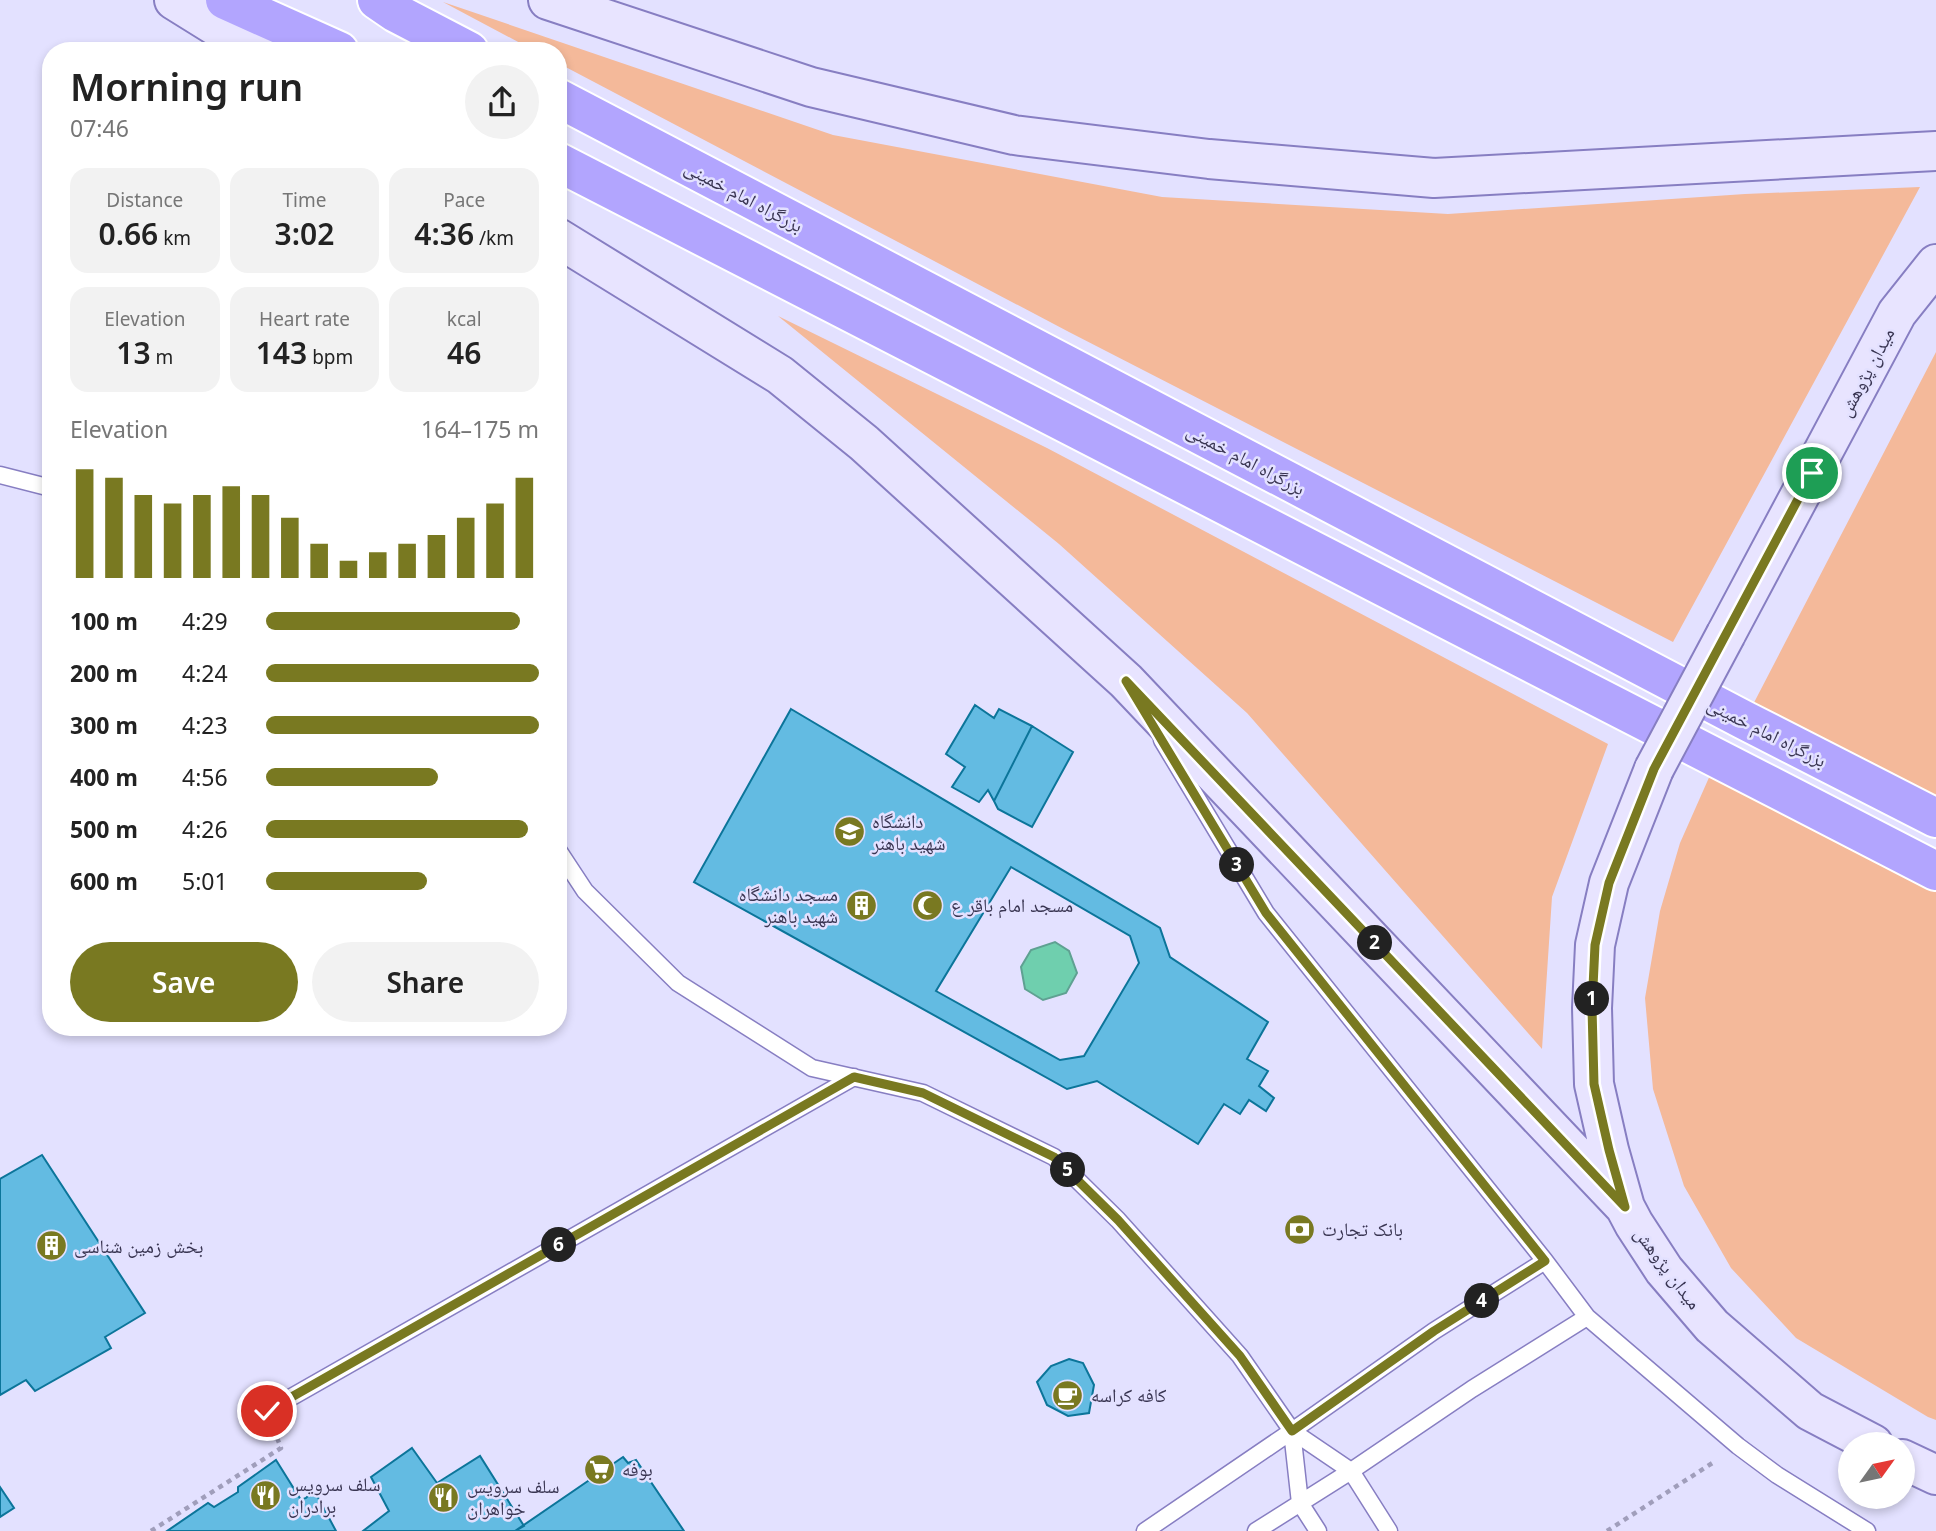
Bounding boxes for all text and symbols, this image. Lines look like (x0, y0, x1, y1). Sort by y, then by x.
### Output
text: Morning run (70, 60, 303, 112)
button: share (465, 65, 539, 139)
text: 07:46 (70, 112, 129, 144)
street label: بزرگراه امام خمینی (680, 154, 808, 239)
text: Distance (106, 187, 183, 213)
text: Time (283, 187, 326, 213)
text: Pace (443, 187, 485, 213)
text: 0.66 (99, 213, 158, 254)
text: 3:02 (275, 213, 334, 254)
text: 4:36 (414, 213, 474, 254)
text: km (158, 225, 191, 251)
text: /km (474, 225, 514, 251)
text: Elevation (104, 306, 185, 332)
text: Heart rate (259, 306, 350, 332)
text: kcal (447, 306, 482, 332)
street label: میدان پژوهش (1832, 323, 1900, 421)
text: 13 (116, 332, 151, 373)
text: 143 (256, 332, 307, 373)
text: 46 (447, 332, 481, 373)
text: m (151, 344, 173, 370)
text: bpm (307, 344, 353, 370)
text: Elevation (70, 413, 168, 445)
text: 164–175 m (421, 413, 539, 445)
street label: بزرگراه امام خمینی (1182, 417, 1310, 502)
pin (1782, 443, 1842, 503)
icon: arrive (1793, 454, 1831, 492)
text: 100 m (70, 605, 138, 637)
text: 4:29 (182, 605, 228, 637)
text: 200 m (70, 657, 138, 689)
text: 4:24 (182, 657, 228, 689)
street label: بزرگراه امام خمینی (1702, 691, 1831, 774)
text: 300 m (70, 709, 138, 741)
text: 4:23 (182, 709, 228, 741)
text: 400 m (70, 761, 138, 793)
text: 4:56 (182, 761, 228, 793)
place label: دانشگاه شهید باهنر (871, 808, 945, 856)
text: 500 m (70, 813, 138, 845)
text: 4:26 (182, 813, 228, 845)
school or university icon: دانشگاه شهید باهنر (832, 815, 866, 849)
pin: 3 (1220, 848, 1254, 882)
text: 3 (1231, 851, 1242, 877)
text: 600 m (70, 865, 138, 897)
text: 5:01 (182, 865, 228, 897)
place label: مسجد دانشگاه شهید باهنر (739, 881, 838, 929)
building icon: مسجد دانشگاه شهید باهنر (844, 888, 878, 922)
mosque icon: مسجد امام باقر ع (911, 888, 945, 922)
place label: مسجد امام باقر ع (951, 892, 1073, 919)
pin: 2 (1358, 926, 1392, 960)
text: 2 (1369, 929, 1380, 955)
button: Save (70, 942, 298, 1022)
button: Share (312, 942, 539, 1022)
pin: 1 (1574, 982, 1610, 1016)
text: 1 (1586, 985, 1597, 1011)
pin: 5 (1050, 1152, 1086, 1188)
text: 5 (1062, 1156, 1073, 1182)
bank icon: بانک تجارت (1282, 1212, 1316, 1246)
place label: بانک تجارت (1322, 1216, 1403, 1242)
street label: میدان پژوهش (1628, 1221, 1708, 1315)
pin: 6 (542, 1228, 576, 1262)
building icon: بخش زمین شناسی (34, 1229, 68, 1263)
text: 6 (553, 1231, 564, 1257)
place label: بخش زمین شناسی (74, 1233, 203, 1259)
pin: 4 (1464, 1284, 1500, 1318)
text: 4 (1476, 1287, 1487, 1313)
cafe icon: کافه کراسه (1051, 1378, 1085, 1412)
pin (237, 1381, 297, 1441)
place label: کافه کراسه (1091, 1382, 1166, 1408)
icon: check (248, 1392, 286, 1430)
north arrow (1838, 1432, 1914, 1508)
map controls (1838, 1432, 1915, 1509)
supermarket icon: بوفه (582, 1452, 616, 1486)
place label: بوفه (622, 1456, 653, 1482)
place label: سلف سرویس برادران (288, 1471, 381, 1519)
place label: سلف سرویس خواهران (467, 1473, 560, 1521)
restaurant icon: سلف سرویس برادران (248, 1478, 282, 1512)
restaurant icon: سلف سرویس خواهران (427, 1480, 461, 1514)

